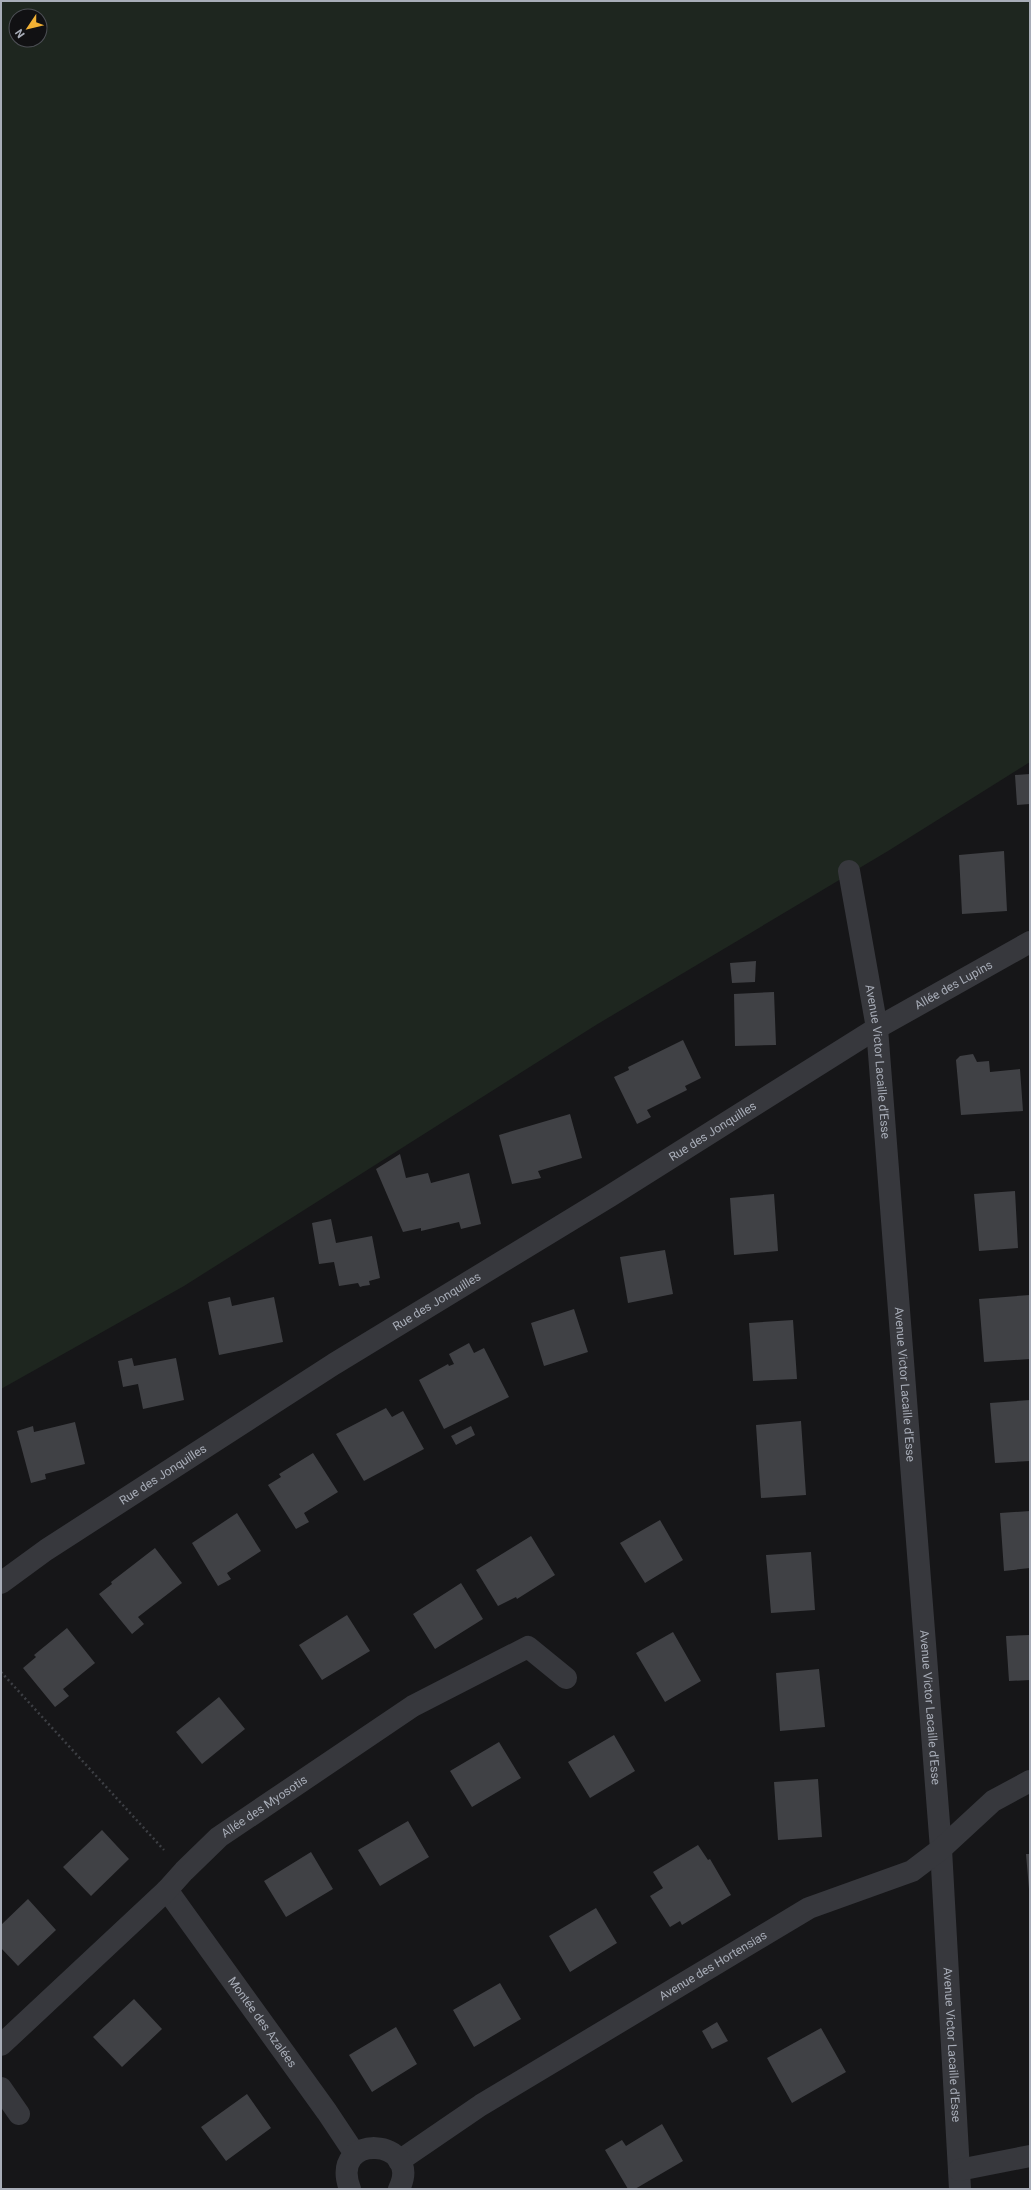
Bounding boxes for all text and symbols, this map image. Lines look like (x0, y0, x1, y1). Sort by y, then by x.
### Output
north arrow (8, 8, 48, 48)
text: N (13, 26, 28, 40)
street label: Allée des Lupins (912, 958, 995, 1012)
street label: Avenue Victor Lacaille d'Esse (862, 983, 893, 1139)
street label: Rue des Jonquilles (666, 1099, 759, 1164)
street label: Rue des Jonquilles (390, 1269, 483, 1334)
street label: Avenue Victor Lacaille d'Esse (892, 1306, 918, 1462)
street label: Rue des Jonquilles (117, 1441, 209, 1508)
street label: Avenue Victor Lacaille d'Esse (917, 1630, 943, 1785)
street label: Allée des Myosotis (219, 1772, 310, 1840)
street label: Avenue des Hortensias (657, 1928, 769, 2003)
street label: Avenue Victor Lacaille d'Esse (941, 1967, 963, 2123)
street label: Montée des Azalées (225, 1974, 300, 2070)

